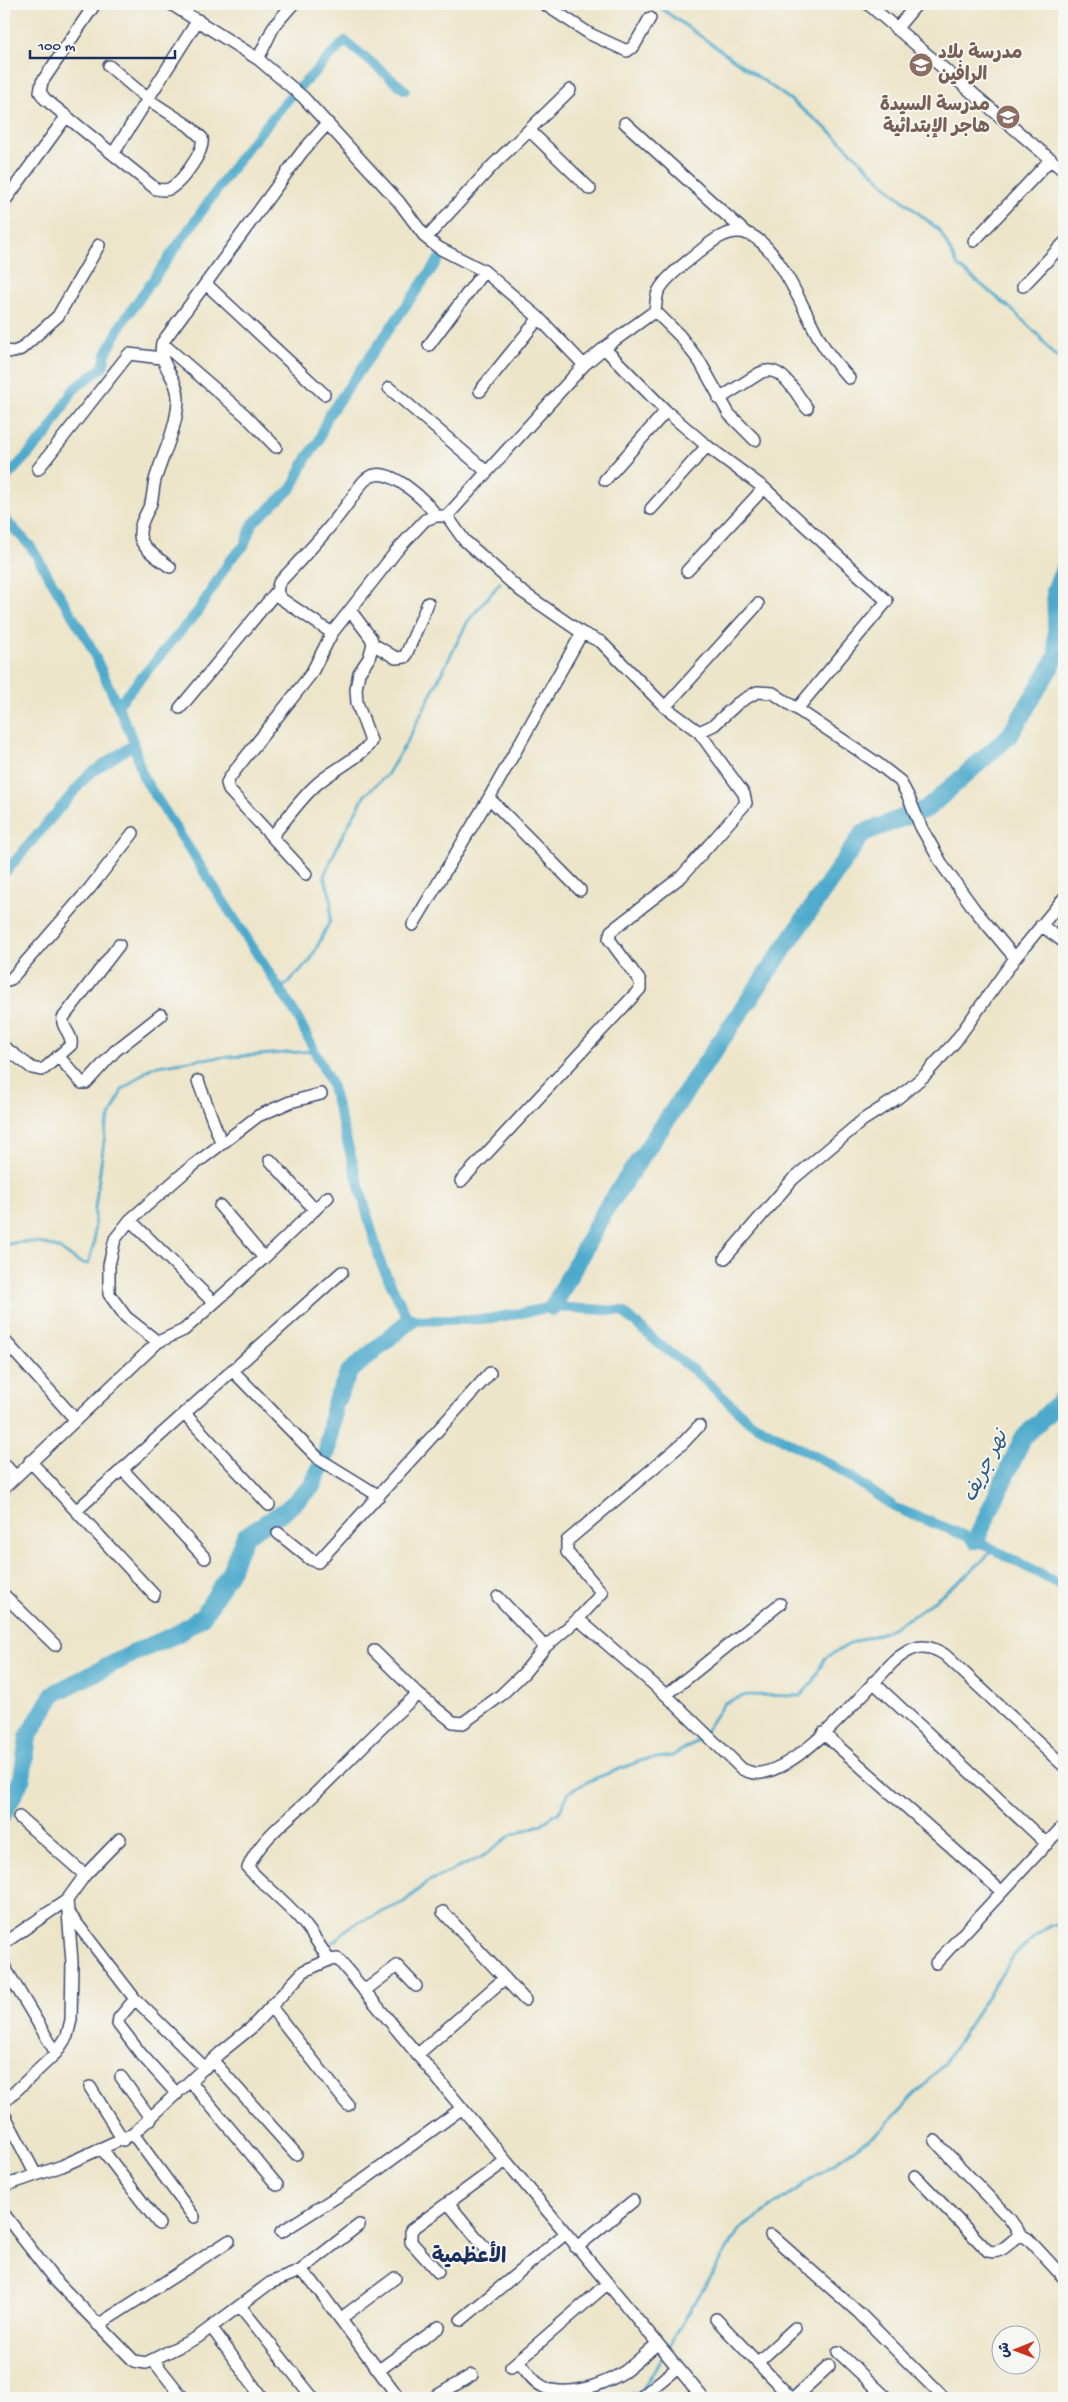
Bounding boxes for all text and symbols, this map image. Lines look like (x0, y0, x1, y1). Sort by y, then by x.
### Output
scale bar (30, 28, 175, 60)
text: 100 m (37, 38, 76, 56)
place label: مدرسة بلاد الرافين (938, 42, 1022, 88)
school or university icon: مدرسة بلاد الرافين (908, 52, 934, 78)
place label: مدرسة السيدة هاجر الإبتدائية (880, 94, 990, 140)
school or university icon: مدرسة السيدة هاجر الإبتدائية (995, 104, 1021, 130)
water label: نهر جريف (960, 1425, 1015, 1507)
district label: الأعظمية (432, 2241, 506, 2271)
north arrow (990, 2324, 1040, 2374)
text: ش (997, 2342, 1014, 2358)

